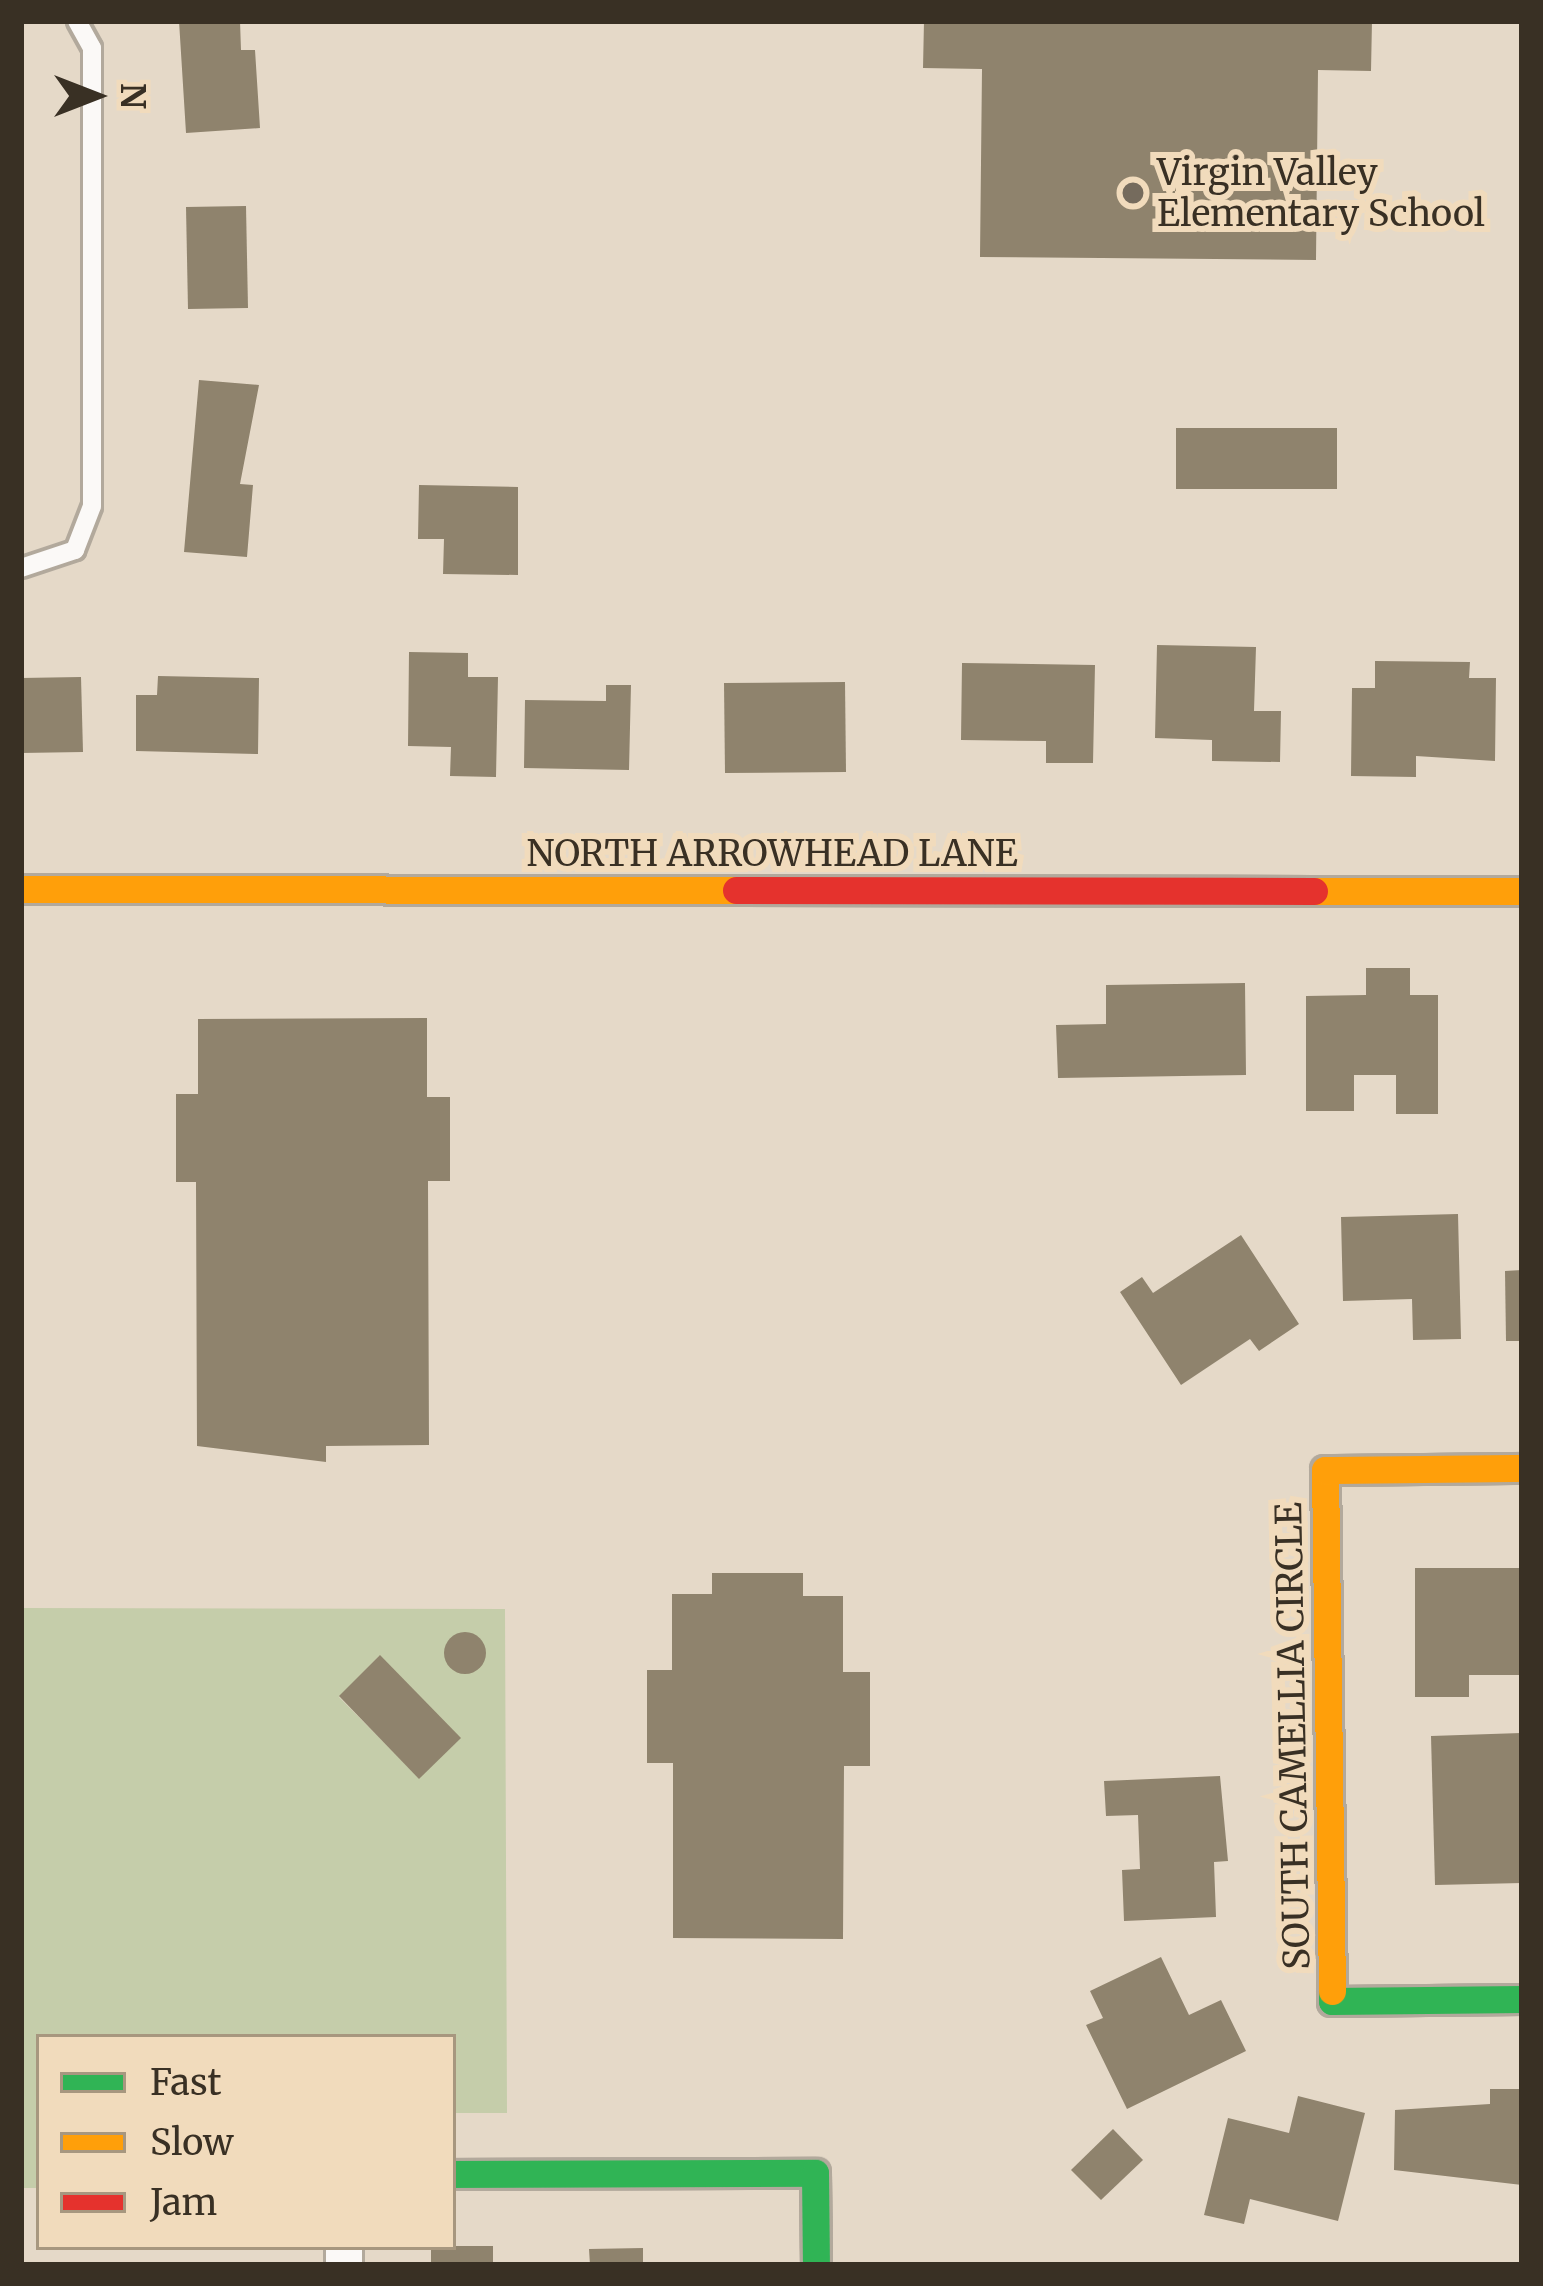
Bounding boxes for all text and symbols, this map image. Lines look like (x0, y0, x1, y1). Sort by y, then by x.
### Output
north arrow (36, 36, 156, 156)
text: N (112, 83, 153, 109)
place label: Virgin Valley Elementary School (1157, 150, 1485, 235)
marker: Virgin Valley Elementary School (1120, 180, 1146, 206)
street label: NORTH ARROWHEAD LANE (526, 832, 1018, 876)
street label: SOUTH CAMELLIA CIRCLE (1267, 1502, 1319, 1970)
legend (36, 2034, 456, 2250)
text: Fast (150, 2060, 222, 2105)
text: Slow (150, 2120, 234, 2165)
text: Jam (150, 2180, 217, 2225)

